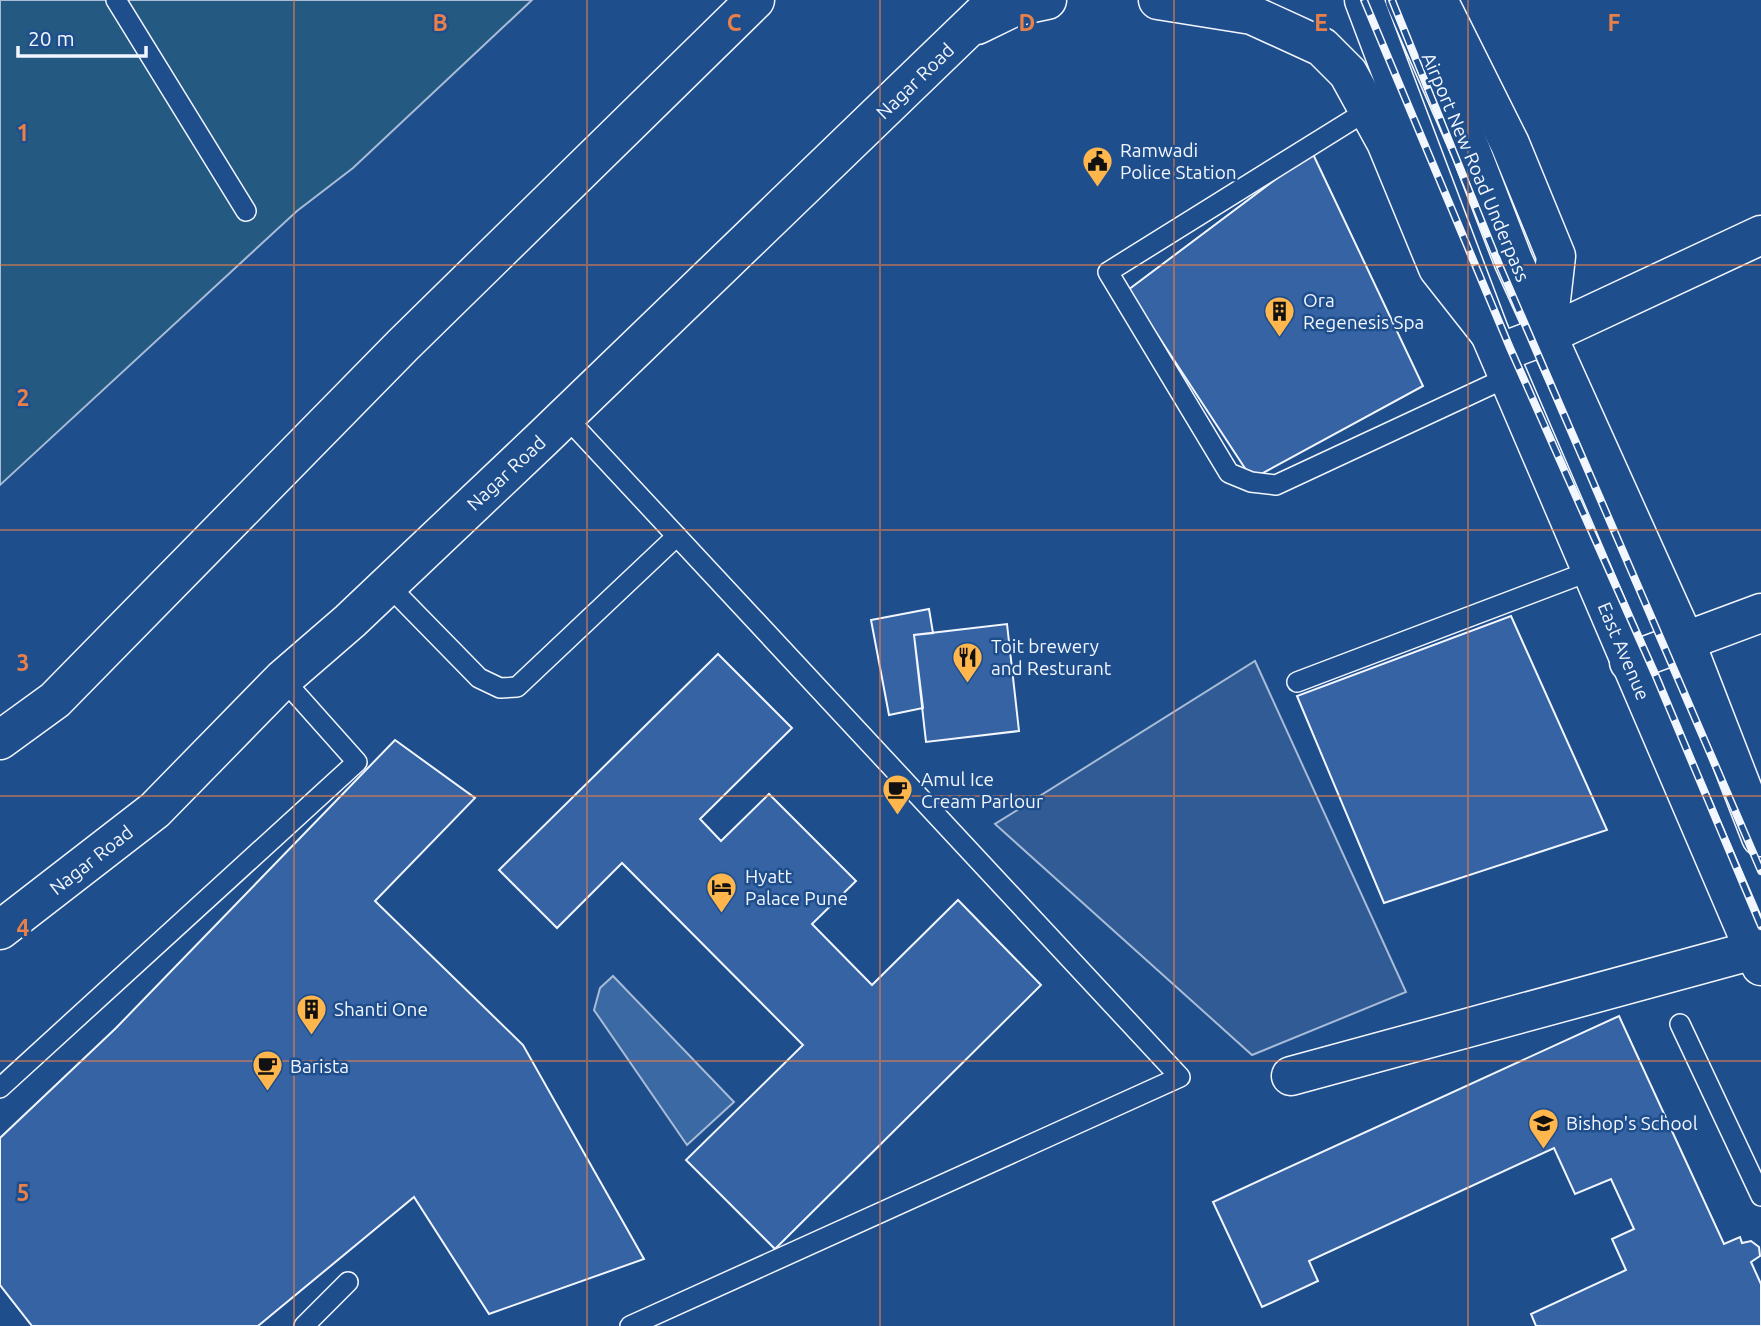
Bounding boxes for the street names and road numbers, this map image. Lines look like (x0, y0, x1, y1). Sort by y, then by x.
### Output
street label: Nagar Road (872, 39, 958, 123)
street label: Airport New Road Underpass (1418, 49, 1534, 285)
street label: Nagar Road (462, 431, 550, 515)
street label: East Avenue (1593, 599, 1655, 703)
street label: Nagar Road (45, 821, 137, 899)

